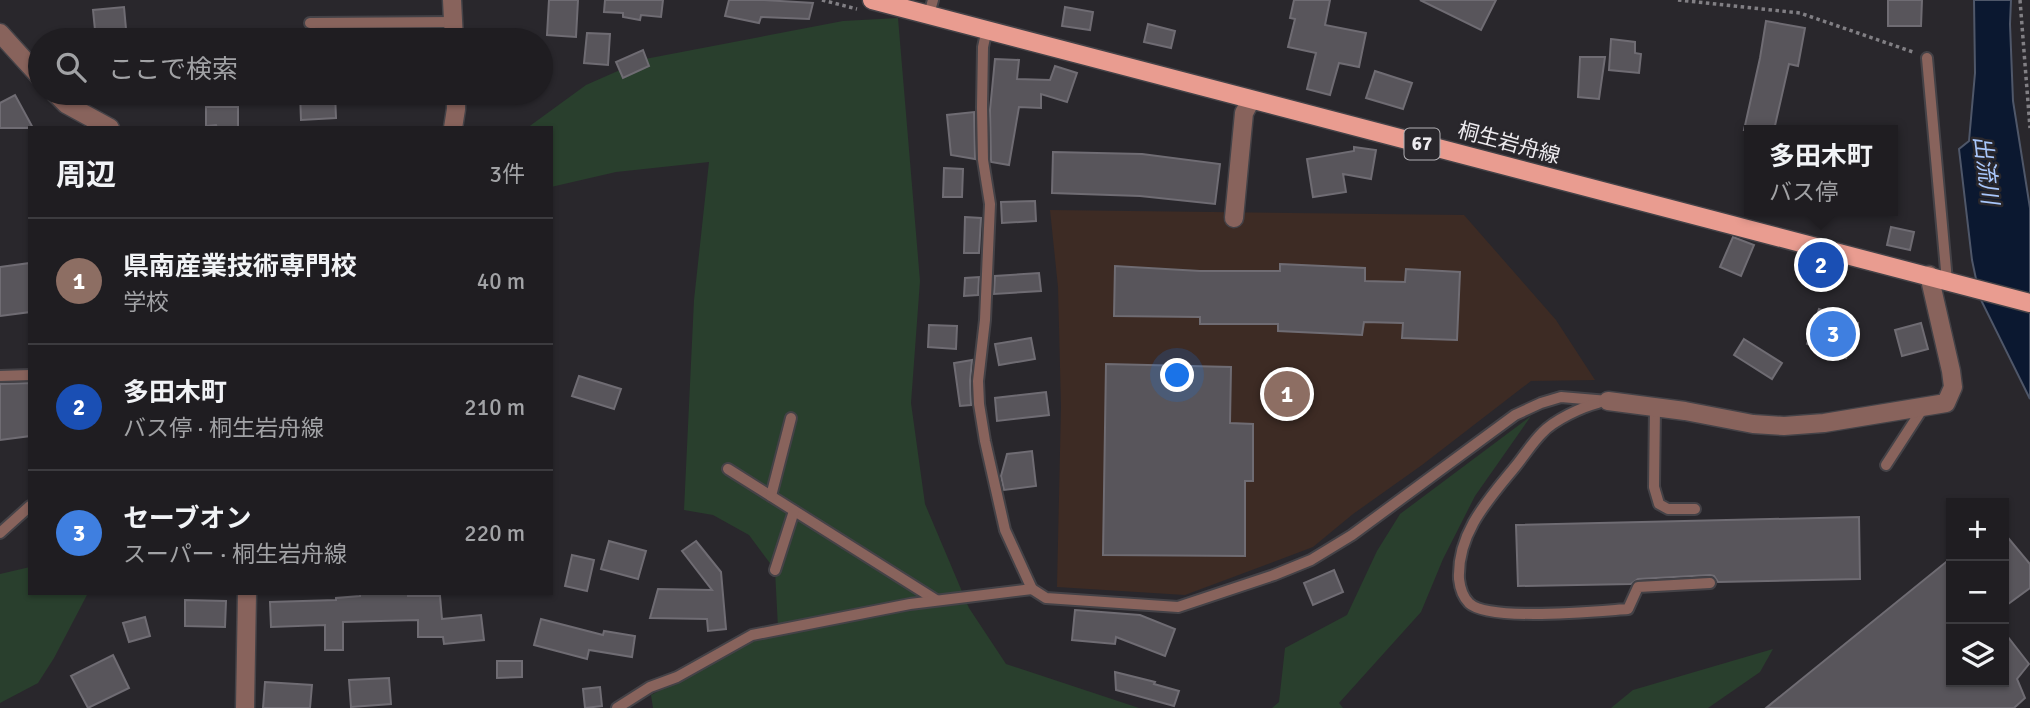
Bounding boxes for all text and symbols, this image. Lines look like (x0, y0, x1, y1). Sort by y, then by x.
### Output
search box (28, 28, 553, 105)
icon: search (52, 48, 90, 86)
text: ここで検索 (108, 54, 238, 86)
street label: 桐生岩舟線 (1455, 117, 1563, 169)
popup (1744, 125, 1898, 216)
road number: 67 (1404, 128, 1440, 160)
water label: 出流川 (1967, 134, 2005, 209)
text: 多田木町 (1769, 141, 1873, 173)
text: 周辺 (56, 157, 116, 194)
text: 3件 (490, 160, 525, 189)
text: バス停 (1769, 178, 1838, 207)
pin: 2 (1798, 239, 1844, 291)
text: 県南産業技術専門校 (123, 251, 357, 283)
text: 1 (73, 267, 85, 296)
text: 40 m (477, 267, 525, 296)
text: 学校 (123, 288, 169, 317)
pin: 3 (1810, 308, 1856, 360)
your location (1160, 358, 1194, 392)
pin: 1 (1264, 368, 1310, 420)
text: 多田木町 (123, 377, 227, 409)
text: 2 (73, 393, 85, 422)
text: 210 m (464, 393, 525, 422)
text: バス停 · 桐生岩舟線 (123, 414, 324, 443)
map controls (1946, 498, 2009, 687)
button: + (1946, 498, 2009, 561)
text: セーブオン (123, 503, 251, 535)
text: 3 (73, 519, 85, 548)
text: 220 m (464, 519, 525, 548)
text: スーパー · 桐生岩舟線 (123, 540, 347, 569)
button: − (1946, 561, 2009, 624)
button: layers (1946, 624, 2009, 687)

